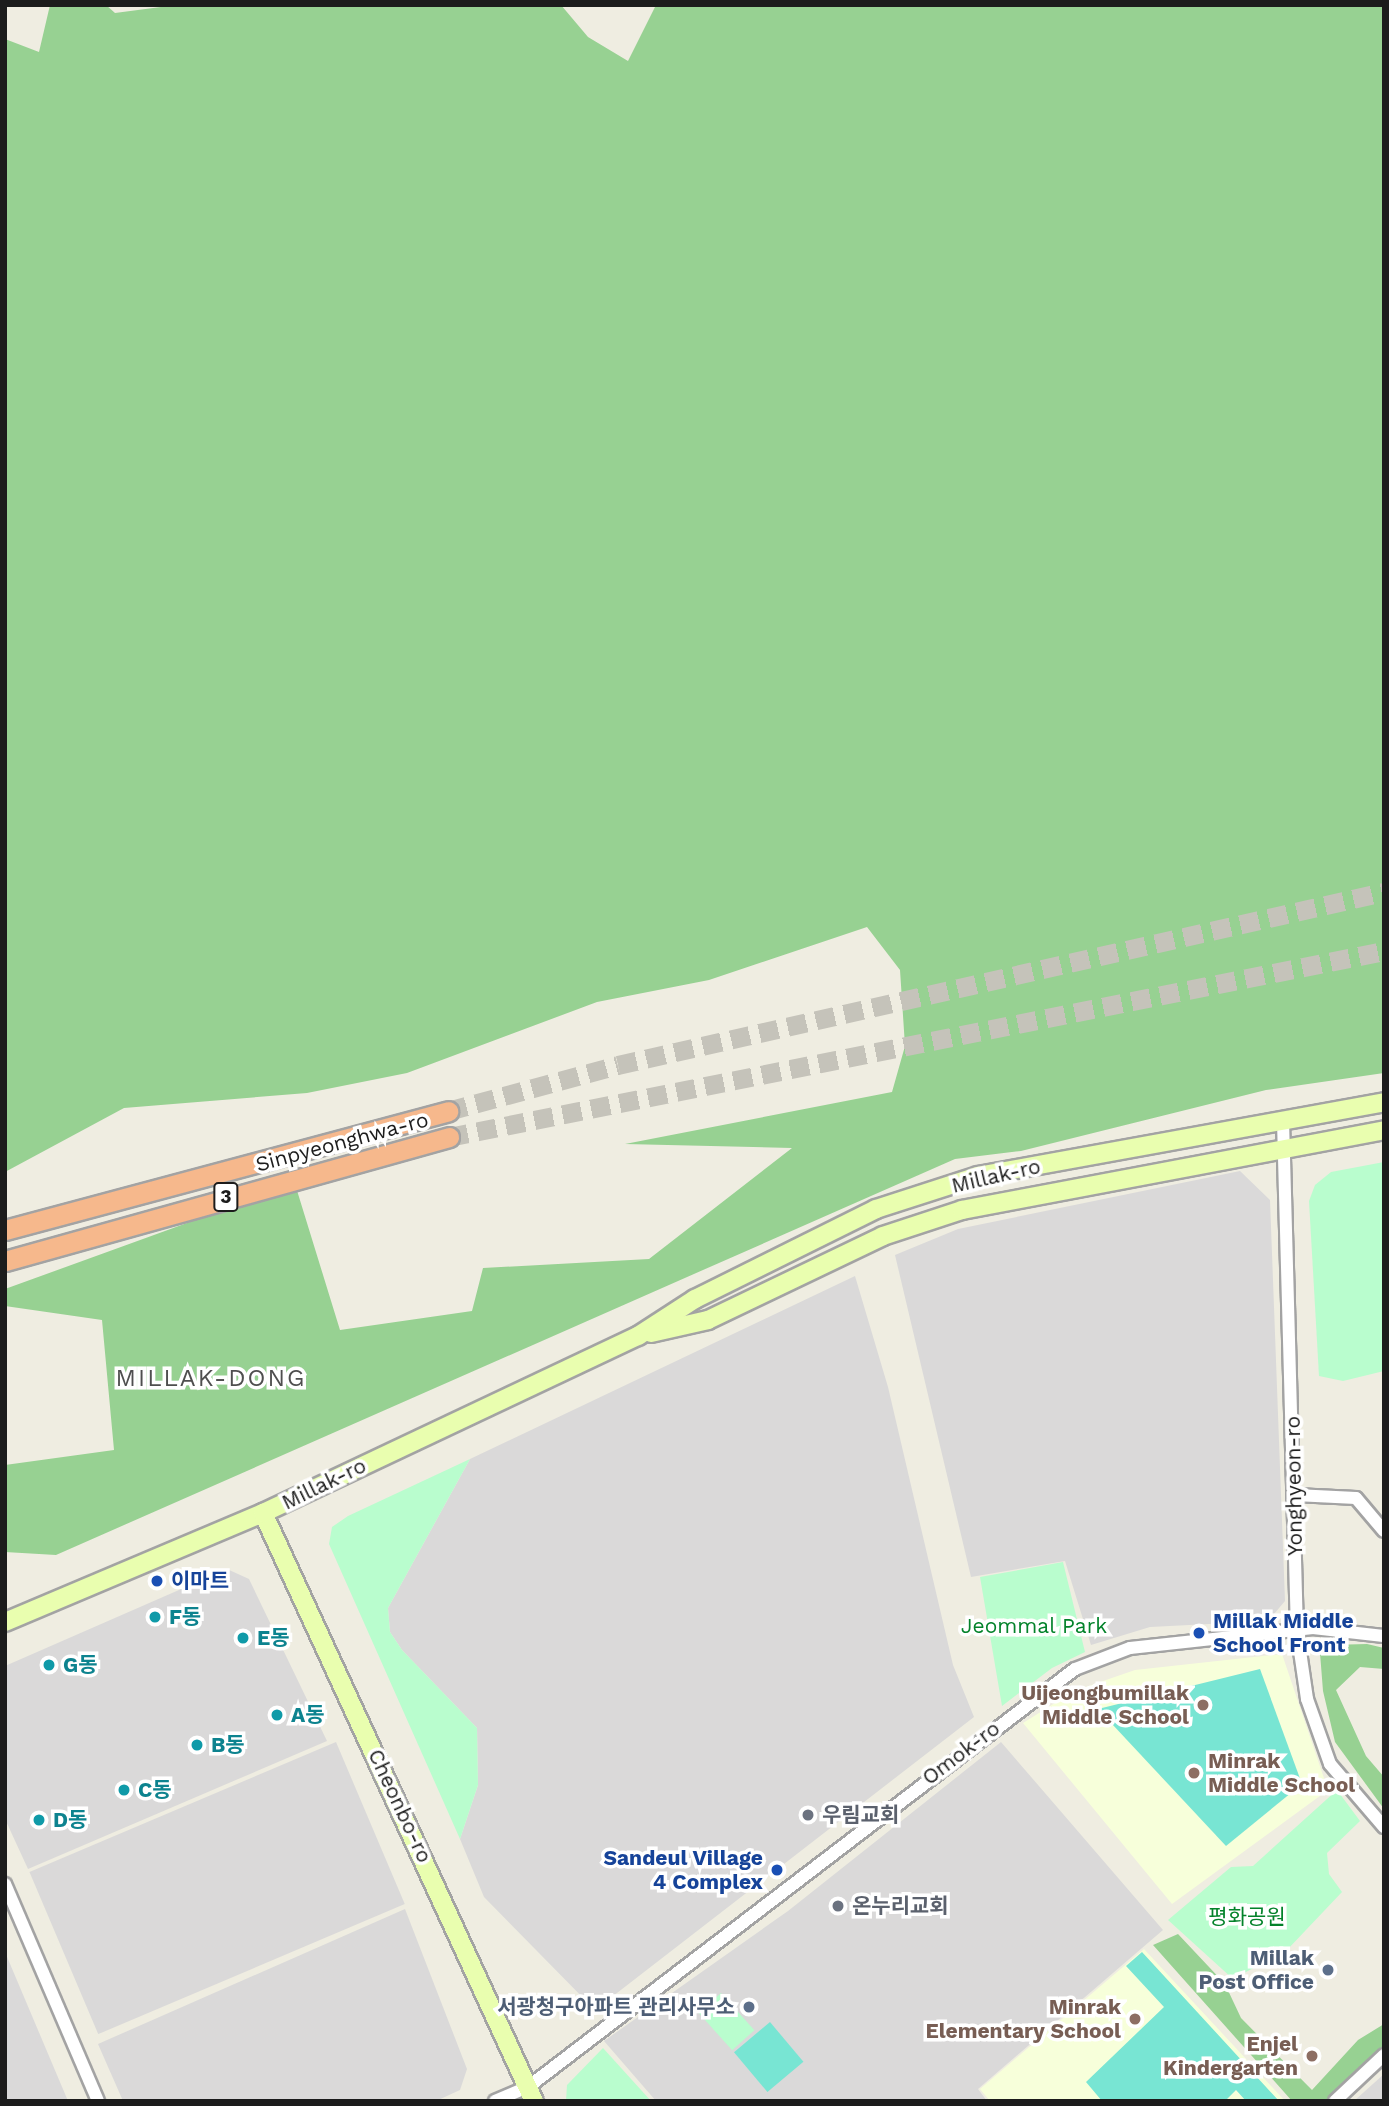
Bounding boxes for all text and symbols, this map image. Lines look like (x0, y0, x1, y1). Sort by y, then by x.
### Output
street label: Sinpyeonghwa-ro (253, 1107, 431, 1177)
street label: Millak-ro (949, 1154, 1043, 1198)
road number: 3 (212, 1182, 240, 1212)
district label: MILLAK-DONG (117, 1365, 305, 1393)
street label: Yonghyeon-ro (1280, 1416, 1308, 1556)
street label: Millak-ro (278, 1453, 370, 1515)
place label: 이마트 (171, 1568, 229, 1594)
marker: 이마트 (149, 1573, 165, 1589)
place label: F동 (169, 1604, 201, 1630)
place label: Millak Middle School Front (1213, 1608, 1354, 1658)
marker: F동 (147, 1609, 163, 1625)
park label: Jeommal Park (960, 1613, 1108, 1639)
place label: E동 (257, 1625, 290, 1651)
marker: Millak Middle School Front (1191, 1625, 1207, 1641)
marker: E동 (235, 1630, 251, 1646)
place label: G동 (63, 1652, 98, 1678)
marker: G동 (41, 1657, 57, 1673)
place label: Uijeongbumillak Middle School (1021, 1680, 1189, 1730)
marker: Uijeongbumillak Middle School (1195, 1697, 1211, 1713)
place label: A동 (291, 1702, 325, 1728)
marker: A동 (269, 1707, 285, 1723)
street label: Omok-ro (917, 1716, 1005, 1790)
place label: B동 (211, 1732, 245, 1758)
marker: B동 (189, 1737, 205, 1753)
street label: Cheonbo-ro (363, 1745, 437, 1867)
place label: Minrak Middle School (1208, 1748, 1355, 1798)
marker: Minrak Middle School (1186, 1765, 1202, 1781)
place label: C동 (138, 1777, 172, 1803)
marker: C동 (116, 1782, 132, 1798)
place label: 우림교회 (822, 1802, 899, 1828)
place label: D동 (53, 1807, 87, 1833)
marker: 우림교회 (800, 1807, 816, 1823)
marker: D동 (31, 1812, 47, 1828)
place label: Sandeul Village 4 Complex (603, 1845, 763, 1895)
marker: Sandeul Village 4 Complex (769, 1862, 785, 1878)
place label: 온누리교회 (852, 1893, 949, 1919)
marker: 온누리교회 (830, 1898, 846, 1914)
park label: 평화공원 (1208, 1904, 1286, 1930)
place label: Millak Post Office (1199, 1945, 1314, 1995)
marker: Millak Post Office (1320, 1962, 1336, 1978)
place label: 서광청구아파트 관리사무소 (497, 1994, 735, 2020)
place label: Minrak Elementary School (925, 1994, 1121, 2044)
marker: 서광청구아파트 관리사무소 (741, 1999, 757, 2015)
marker: Minrak Elementary School (1127, 2011, 1143, 2027)
place label: Enjel Kindergarten (1163, 2031, 1298, 2081)
marker: Enjel Kindergarten (1304, 2048, 1320, 2064)

